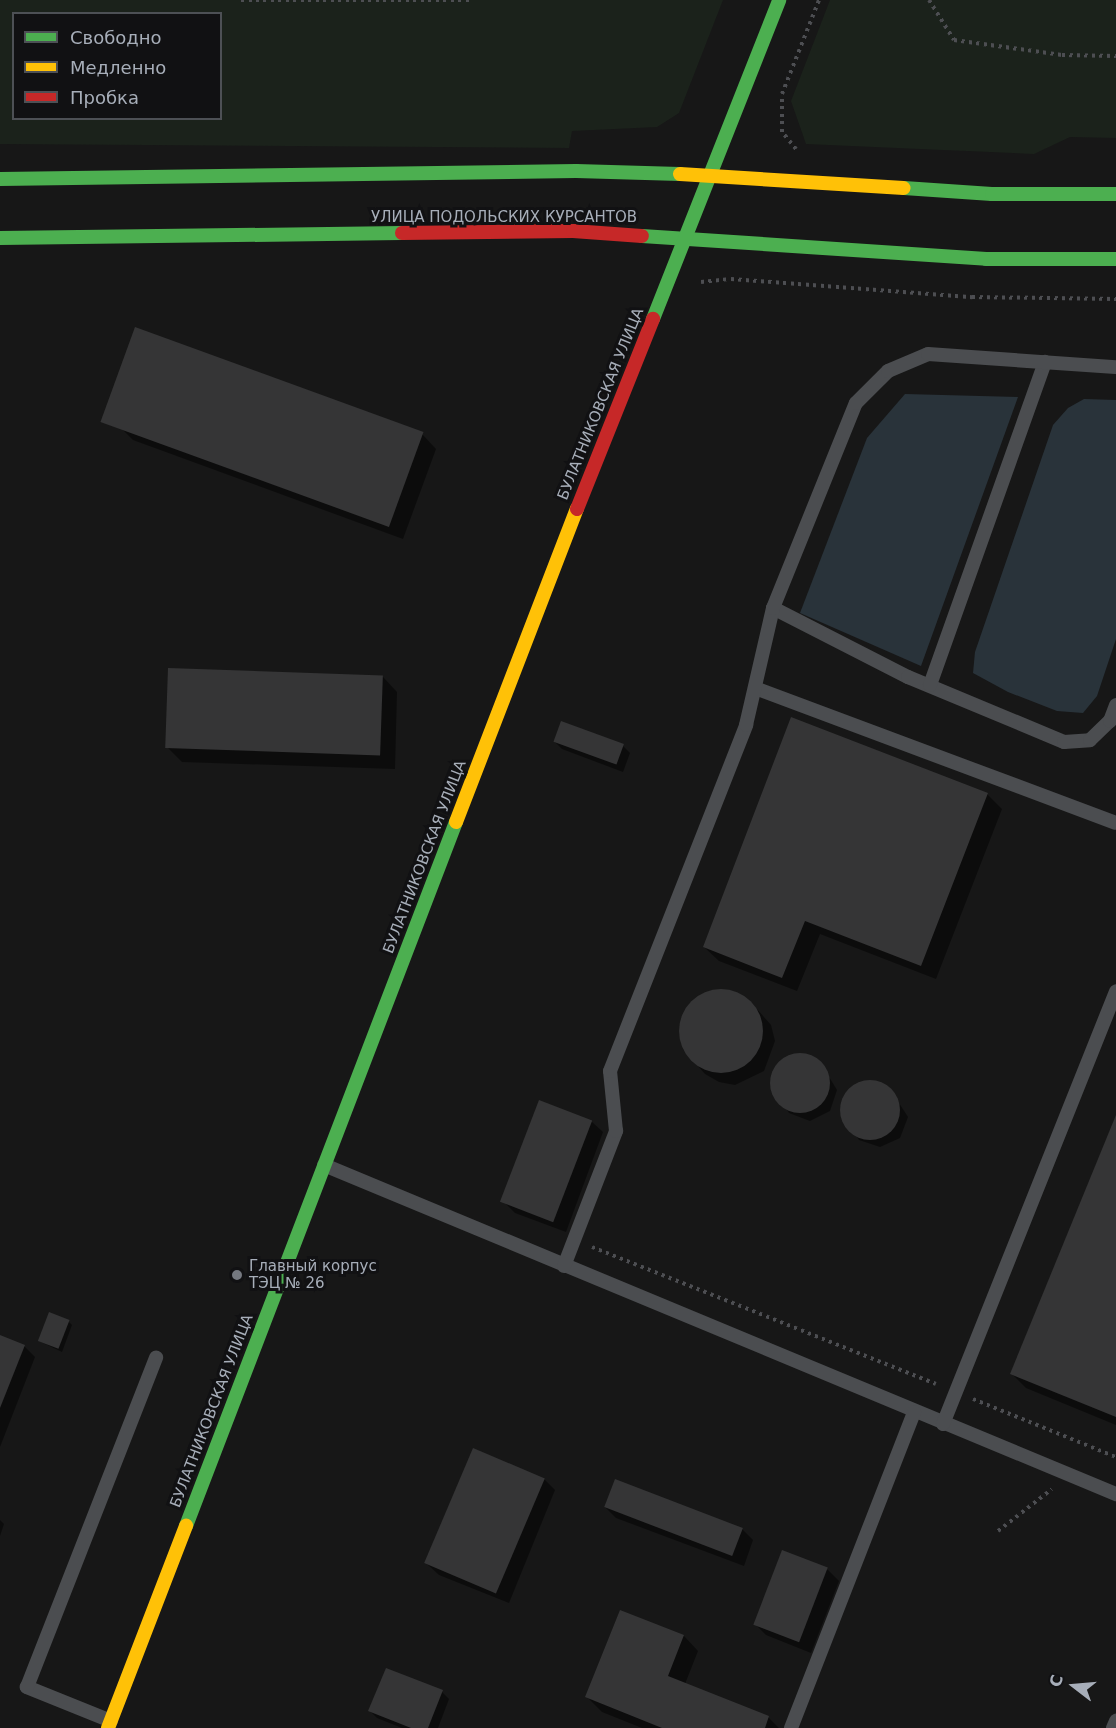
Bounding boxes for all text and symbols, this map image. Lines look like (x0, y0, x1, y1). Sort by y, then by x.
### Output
legend (12, 12, 222, 120)
text: Свободно (70, 27, 162, 48)
text: Медленно (70, 57, 166, 78)
text: Пробка (70, 87, 139, 108)
street label: УЛИЦА ПОДОЛЬСКИХ КУРСАНТОВ (371, 209, 637, 227)
street label: БУЛАТНИКОВСКАЯ УЛИЦА (554, 305, 648, 503)
street label: БУЛАТНИКОВСКАЯ УЛИЦА (380, 758, 470, 956)
place label: Главный корпус ТЭЦ № 26 (249, 1257, 377, 1292)
marker: Главный корпус ТЭЦ № 26 (230, 1268, 244, 1282)
street label: БУЛАТНИКОВСКАЯ УЛИЦА (167, 1312, 257, 1510)
north arrow (1044, 1656, 1104, 1716)
text: С (1045, 1673, 1067, 1689)

